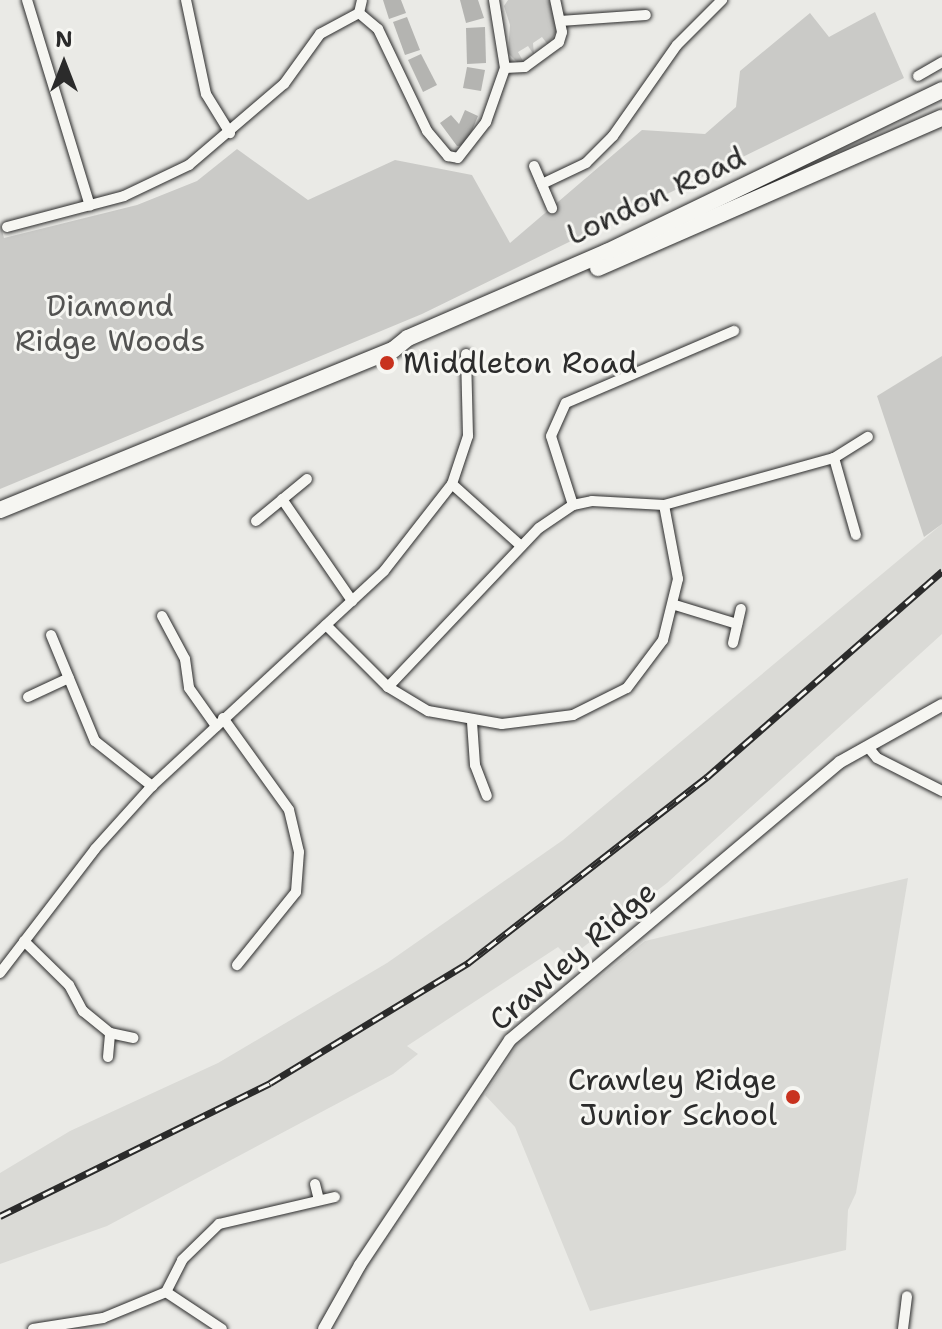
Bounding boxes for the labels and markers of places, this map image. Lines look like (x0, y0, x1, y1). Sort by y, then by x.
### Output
place label: Middleton Road (403, 345, 637, 381)
marker: Middleton Road (378, 354, 396, 372)
place label: Crawley Ridge Junior School (568, 1062, 777, 1132)
marker: Crawley Ridge Junior School (784, 1088, 802, 1106)

